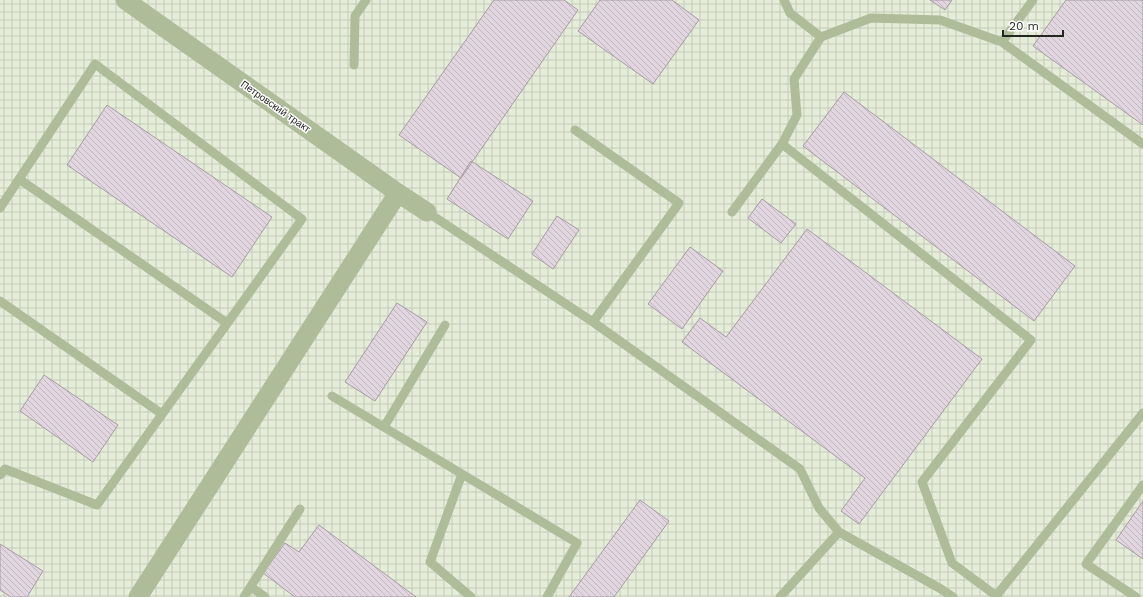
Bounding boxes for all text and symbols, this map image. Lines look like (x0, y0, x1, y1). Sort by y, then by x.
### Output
scale bar (1003, 12, 1063, 38)
text: 20 m (1009, 19, 1039, 33)
street label: Петровский тракт (239, 78, 313, 135)

